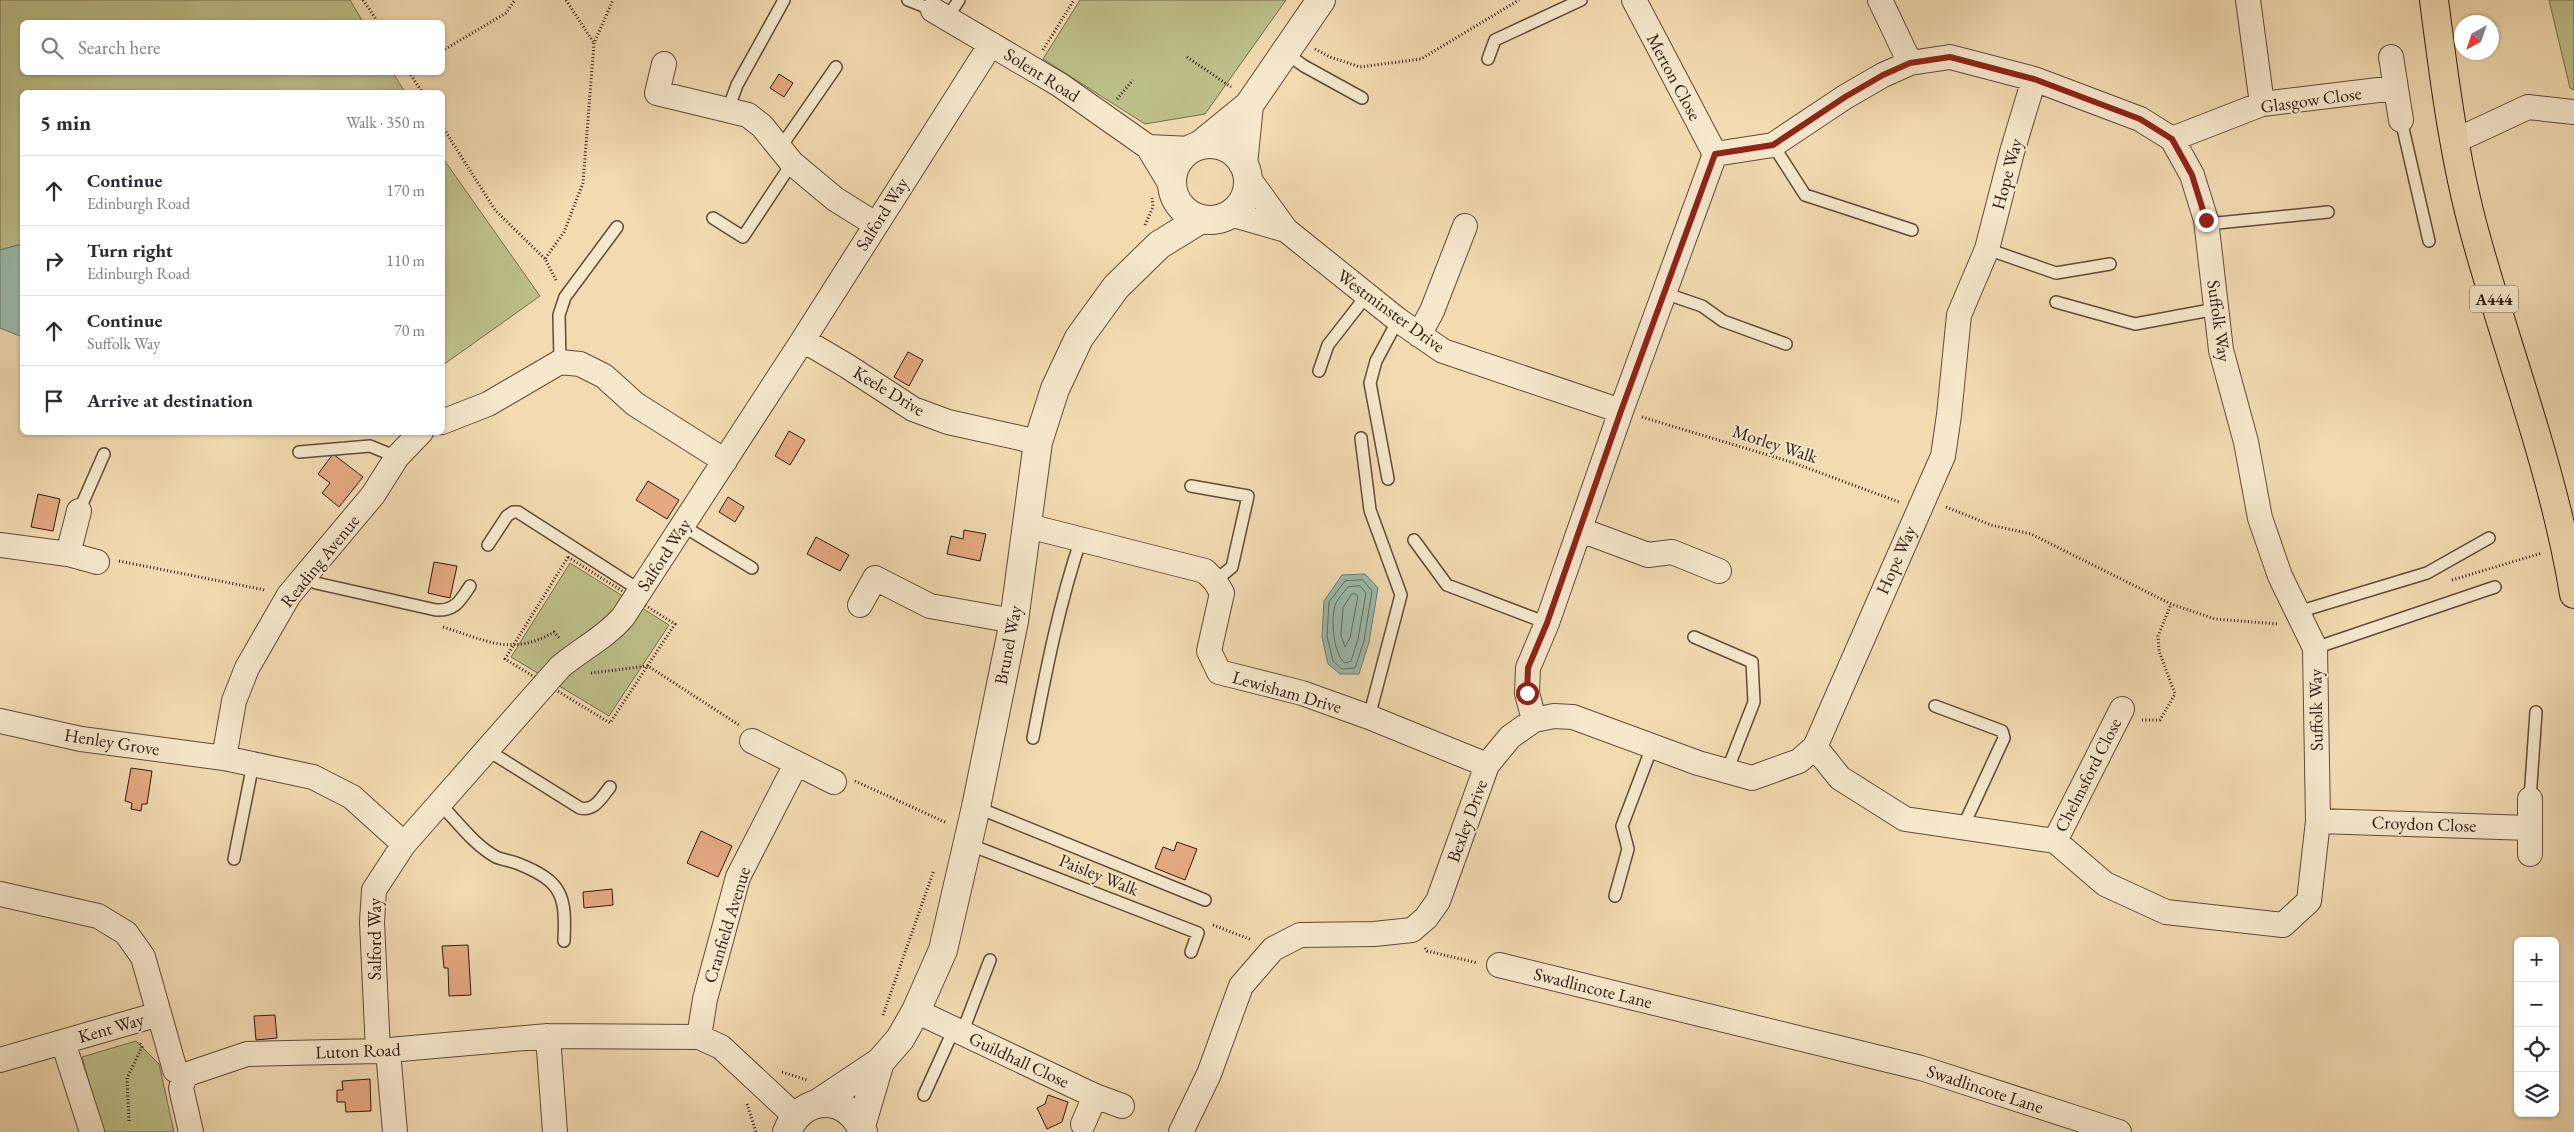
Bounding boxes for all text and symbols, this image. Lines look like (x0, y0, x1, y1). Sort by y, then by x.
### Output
north arrow (2454, 15, 2499, 60)
search box (20, 20, 445, 75)
street label: Merton Close (1642, 29, 1707, 124)
icon: search (38, 34, 66, 62)
text: Search here (78, 35, 160, 60)
street label: Solent Road (1000, 42, 1085, 107)
street label: Glasgow Close (2259, 81, 2363, 118)
text: 5 min (40, 109, 91, 136)
text: Walk · 350 m (346, 112, 425, 133)
street label: Hope Way (1986, 136, 2027, 212)
text: Continue (87, 168, 162, 193)
street label: Salford Way (850, 173, 913, 255)
icon: ahead (40, 177, 68, 205)
text: 170 m (386, 180, 425, 201)
text: Edinburgh Road (87, 193, 190, 214)
route end (2195, 209, 2218, 232)
text: Turn right (87, 238, 173, 263)
icon: right (40, 247, 68, 275)
text: 110 m (386, 250, 425, 271)
text: Edinburgh Road (87, 263, 190, 284)
street label: Westminster Drive (1333, 264, 1450, 357)
street label: Suffolk Way (2202, 279, 2237, 363)
road number: A444 (2470, 286, 2518, 312)
text: Continue (87, 308, 162, 333)
icon: ahead (40, 317, 68, 345)
text: 70 m (394, 320, 425, 341)
text: Suffolk Way (87, 333, 160, 354)
street label: Keele Drive (849, 360, 929, 421)
icon: arrive (40, 387, 68, 415)
text: Arrive at destination (87, 388, 253, 413)
street label: Morley Walk (1730, 419, 1821, 468)
street label: Reading Avenue (275, 509, 364, 612)
street label: Salford Way (632, 514, 696, 596)
street label: Hope Way (1870, 522, 1921, 598)
street label: Brunel Way (989, 603, 1026, 686)
street label: Lewisham Drive (1230, 665, 1344, 718)
street label: Suffolk Way (2303, 669, 2328, 751)
route start (1516, 682, 1539, 705)
street label: Chelmsford Close (2049, 714, 2126, 836)
street label: Henley Grove (63, 723, 161, 760)
street label: Bexley Drive (1441, 776, 1492, 865)
street label: Croydon Close (2371, 810, 2477, 837)
street label: Paisley Walk (1056, 848, 1143, 901)
street label: Cranfield Avenue (698, 864, 755, 986)
street label: Salford Way (363, 898, 386, 980)
map controls (2514, 937, 2559, 1117)
button: + (2514, 937, 2559, 982)
street label: Swadlincote Lane (1531, 962, 1655, 1013)
button: − (2514, 982, 2559, 1027)
street label: Kent Way (75, 1007, 147, 1048)
street label: Guildhall Close (965, 1026, 1073, 1093)
button: locate (2514, 1027, 2559, 1072)
street label: Luton Road (315, 1037, 402, 1063)
street label: Swadlincote Lane (1924, 1059, 2046, 1118)
button: layers (2514, 1072, 2559, 1117)

